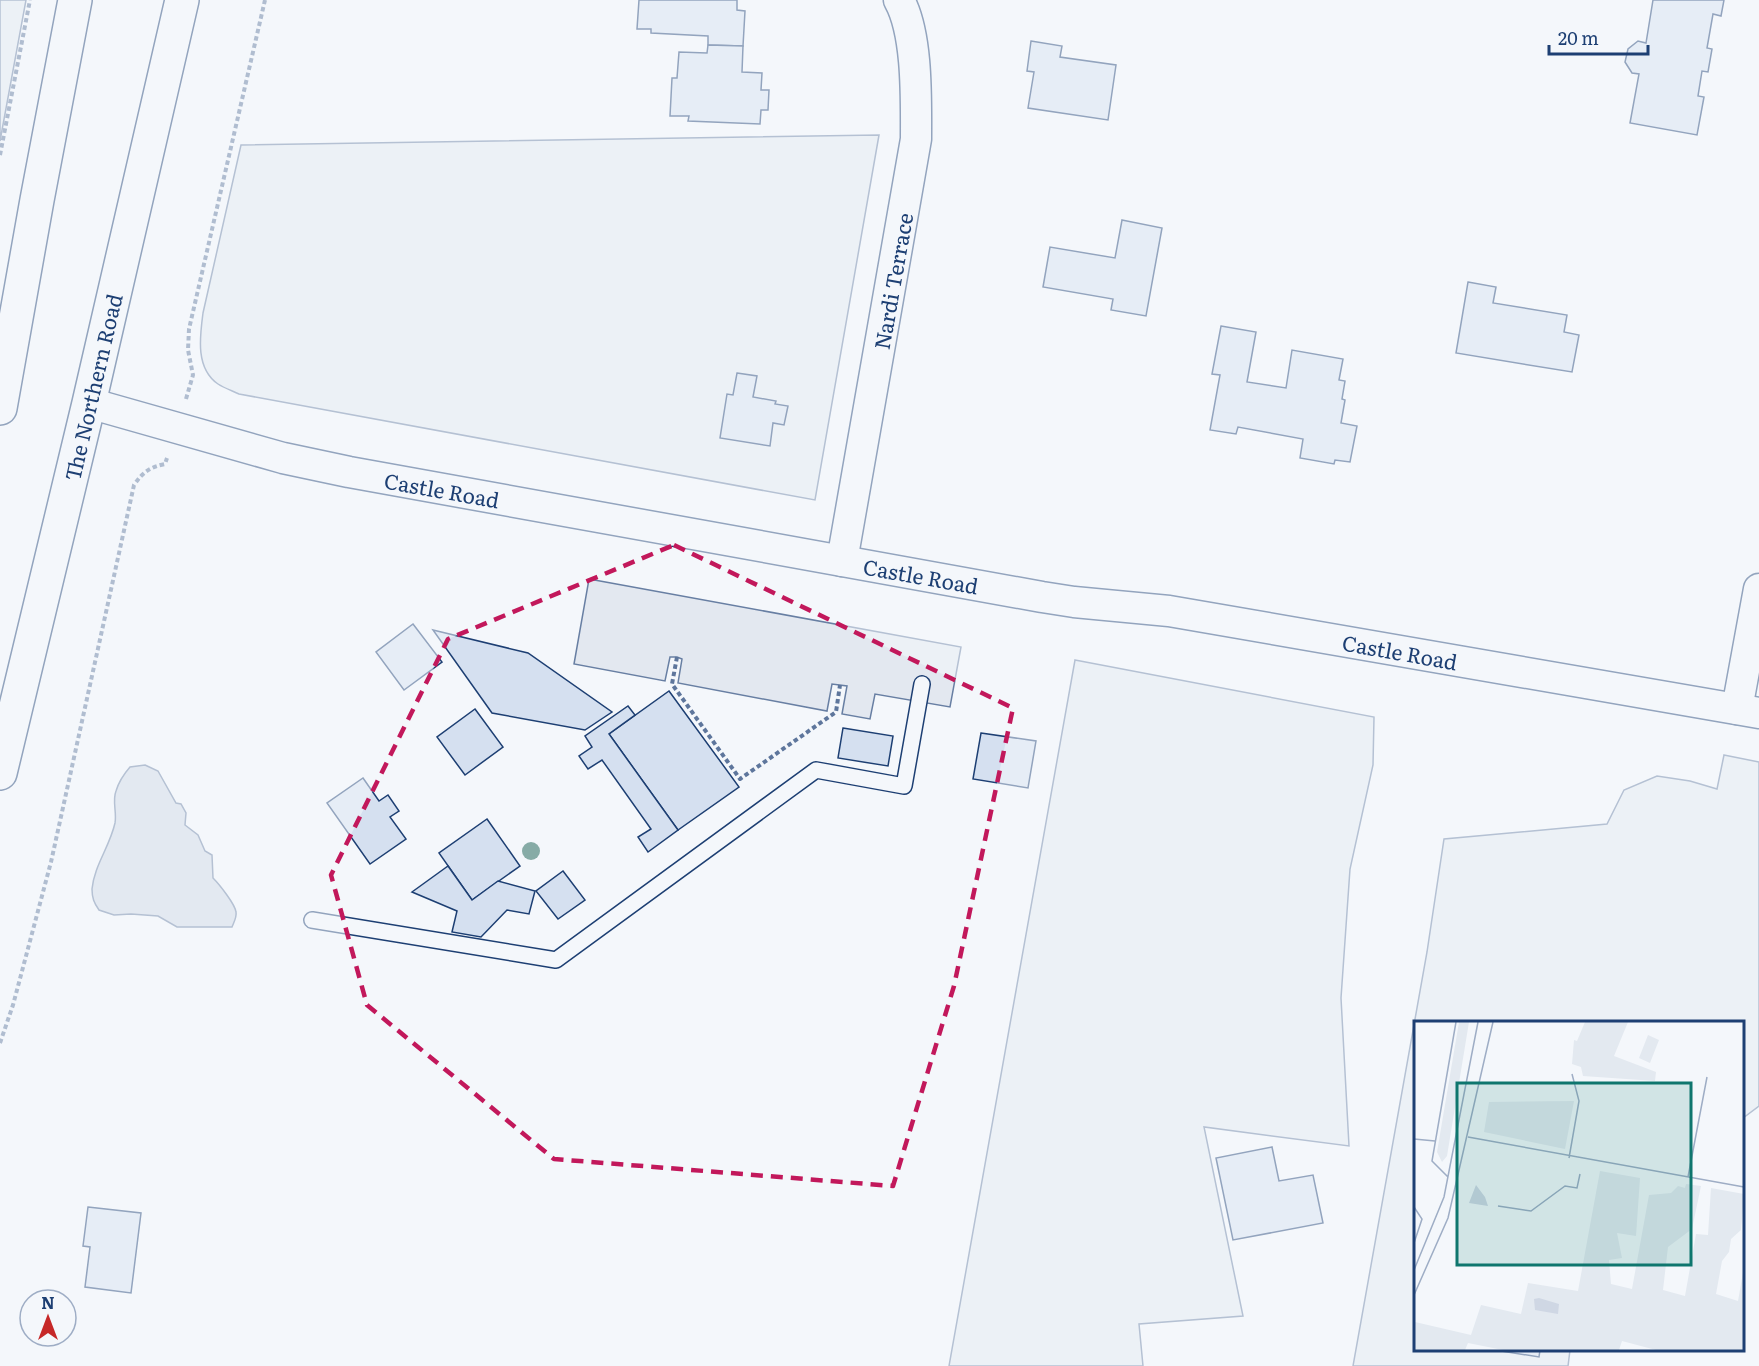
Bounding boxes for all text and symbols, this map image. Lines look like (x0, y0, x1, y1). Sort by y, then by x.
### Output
scale bar (1549, 18, 1648, 56)
text: 20 m (1558, 24, 1599, 51)
street label: Nardi Terrace (865, 210, 919, 352)
street label: The Northern Road (55, 290, 129, 484)
street label: Castle Road (382, 464, 502, 514)
street label: Castle Road (861, 550, 981, 600)
street label: Castle Road (1340, 626, 1460, 676)
inset map (1414, 1021, 1744, 1351)
north arrow (18, 1288, 78, 1348)
text: N (41, 1290, 55, 1314)

